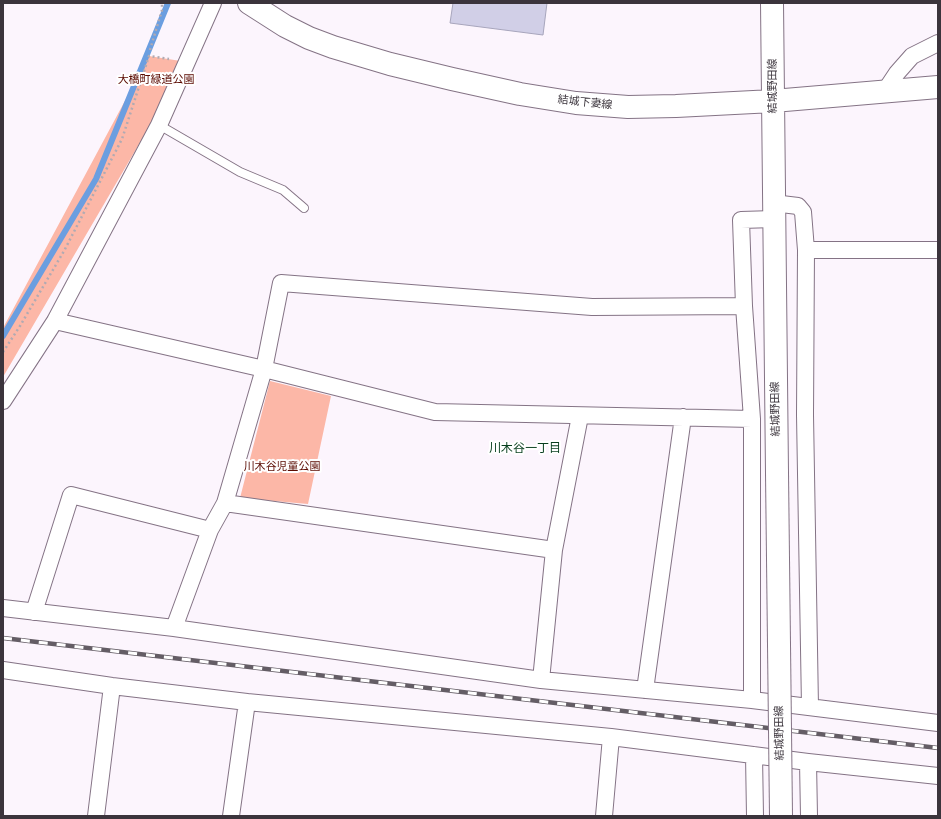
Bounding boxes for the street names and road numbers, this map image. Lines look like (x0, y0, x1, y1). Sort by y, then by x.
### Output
street label: 結城野田線 (766, 59, 780, 113)
street label: 結城下妻線 (557, 94, 613, 112)
street label: 結城野田線 (769, 381, 783, 437)
street label: 結城野田線 (773, 705, 787, 761)

